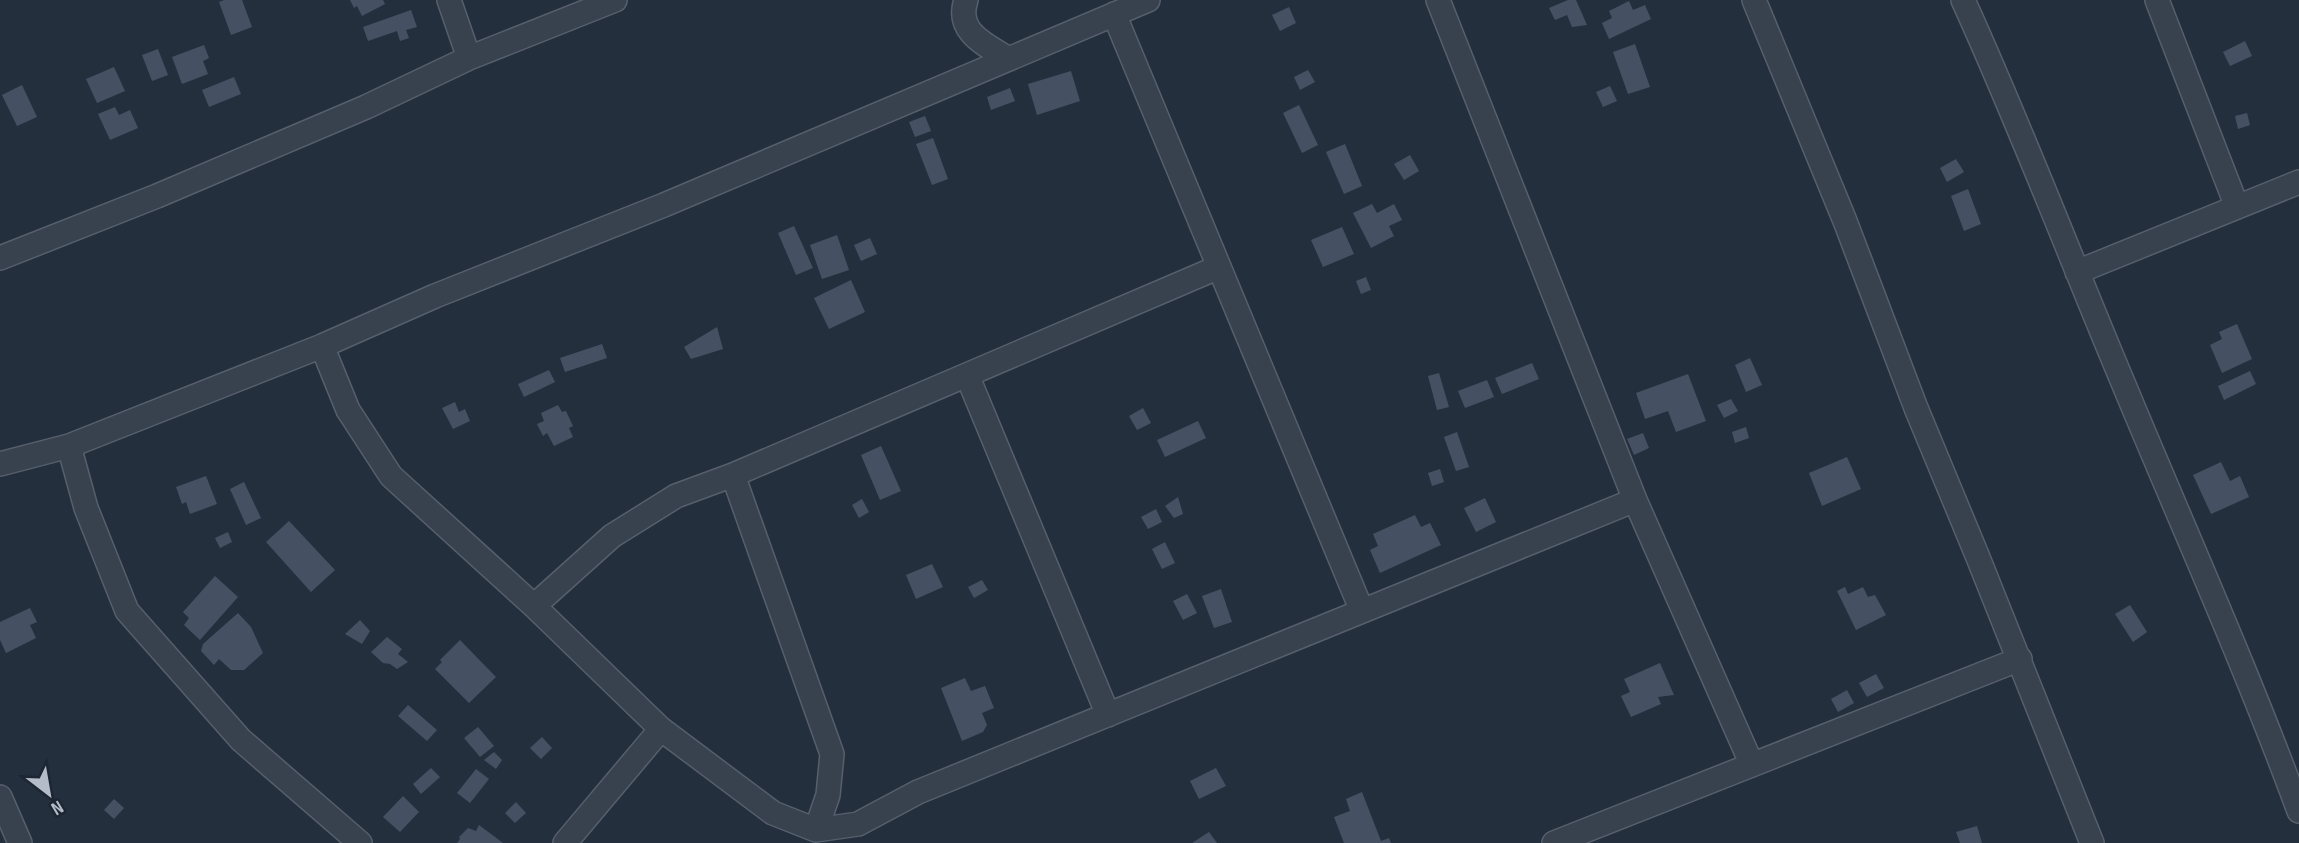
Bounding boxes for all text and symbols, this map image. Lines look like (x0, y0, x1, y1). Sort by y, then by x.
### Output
north arrow (14, 759, 84, 829)
text: N (47, 795, 67, 820)

